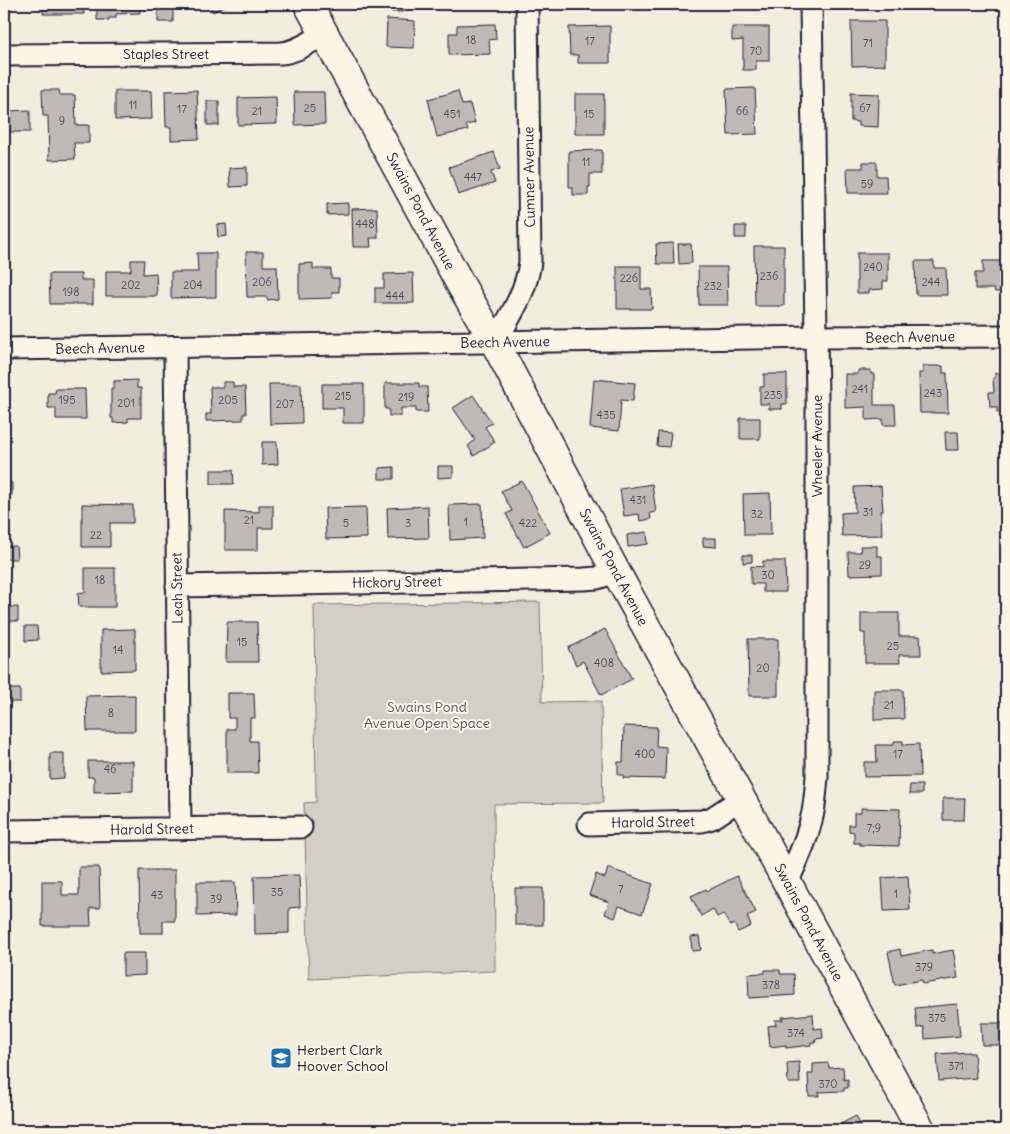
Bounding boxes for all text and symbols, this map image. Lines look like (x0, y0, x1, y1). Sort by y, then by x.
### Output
house number: 18 (466, 33, 476, 47)
house number: 17 (585, 34, 595, 48)
house number: 71 (863, 36, 873, 50)
house number: 70 (750, 44, 762, 58)
street label: Staples Street (123, 45, 209, 63)
house number: 11 (129, 98, 137, 112)
house number: 25 (304, 101, 316, 115)
house number: 67 (859, 101, 871, 115)
house number: 17 (177, 102, 187, 116)
house number: 21 (252, 104, 262, 118)
house number: 66 (736, 104, 748, 118)
house number: 451 (443, 107, 461, 121)
house number: 15 (584, 107, 594, 121)
house number: 9 (59, 114, 65, 128)
street label: Cumner Avenue (519, 126, 539, 228)
street label: Swains Pond Avenue (382, 149, 460, 273)
house number: 11 (582, 155, 590, 169)
house number: 447 (464, 170, 483, 184)
house number: 59 (861, 177, 873, 191)
house number: 448 (355, 217, 375, 231)
house number: 240 (863, 260, 883, 274)
house number: 236 (760, 269, 778, 283)
house number: 226 (620, 271, 638, 285)
house number: 206 (252, 275, 272, 289)
house number: 244 (922, 275, 940, 289)
house number: 202 (121, 278, 141, 292)
house number: 204 (183, 278, 203, 292)
house number: 232 (704, 279, 722, 293)
house number: 198 (62, 285, 80, 299)
house number: 444 (385, 289, 405, 303)
street label: Beech Avenue (865, 327, 955, 347)
street label: Beech Avenue (460, 332, 550, 352)
street label: Beech Avenue (55, 338, 145, 358)
house number: 241 (852, 382, 868, 396)
house number: 243 (924, 386, 942, 400)
house number: 235 (764, 388, 782, 402)
house number: 215 (335, 389, 351, 403)
house number: 219 (398, 390, 414, 404)
house number: 195 (58, 393, 76, 407)
house number: 205 (218, 393, 238, 407)
street label: Wheeler Avenue (808, 395, 826, 497)
house number: 201 (117, 396, 135, 410)
house number: 207 (276, 397, 295, 411)
house number: 435 (597, 408, 615, 422)
house number: 431 (630, 493, 646, 507)
street label: Swains Pond Avenue (575, 505, 653, 629)
house number: 31 (863, 505, 873, 519)
house number: 32 (751, 507, 763, 521)
house number: 21 (244, 513, 254, 527)
house number: 1 (464, 515, 468, 529)
house number: 5 (343, 516, 349, 530)
house number: 3 (405, 516, 411, 530)
house number: 422 (519, 516, 537, 530)
house number: 22 (90, 528, 102, 542)
street label: Leah Street (167, 552, 187, 624)
house number: 29 (859, 558, 871, 572)
house number: 30 (761, 568, 775, 582)
street label: Hickory Street (352, 572, 442, 592)
house number: 18 (95, 573, 105, 587)
house number: 15 (237, 635, 247, 649)
house number: 25 (887, 639, 899, 653)
house number: 14 (113, 643, 123, 657)
house number: 408 (594, 656, 614, 670)
house number: 20 (756, 661, 770, 675)
park label: Swains Pond Avenue Open Space (364, 698, 490, 732)
house number: 21 (884, 698, 894, 712)
house number: 8 (108, 706, 114, 720)
house number: 400 (635, 747, 655, 761)
house number: 17 (893, 747, 903, 761)
house number: 46 (104, 762, 116, 776)
street label: Harold Street (611, 812, 695, 832)
street label: Harold Street (110, 819, 194, 839)
house number: 7;9 (867, 821, 881, 835)
street label: Swains Pond Avenue (770, 860, 848, 984)
house number: 7 (618, 882, 624, 896)
house number: 35 (271, 885, 283, 899)
house number: 1 (894, 887, 898, 901)
house number: 43 (151, 888, 163, 902)
house number: 39 (210, 892, 222, 906)
house number: 379 (915, 960, 933, 974)
house number: 378 (762, 978, 780, 992)
house number: 375 (928, 1011, 946, 1025)
house number: 374 (787, 1026, 805, 1040)
place label: Herbert Clark Hoover School (297, 1041, 388, 1075)
school or university icon: Herbert Clark Hoover School (269, 1046, 293, 1070)
house number: 371 (948, 1059, 964, 1073)
house number: 370 (819, 1077, 837, 1091)

